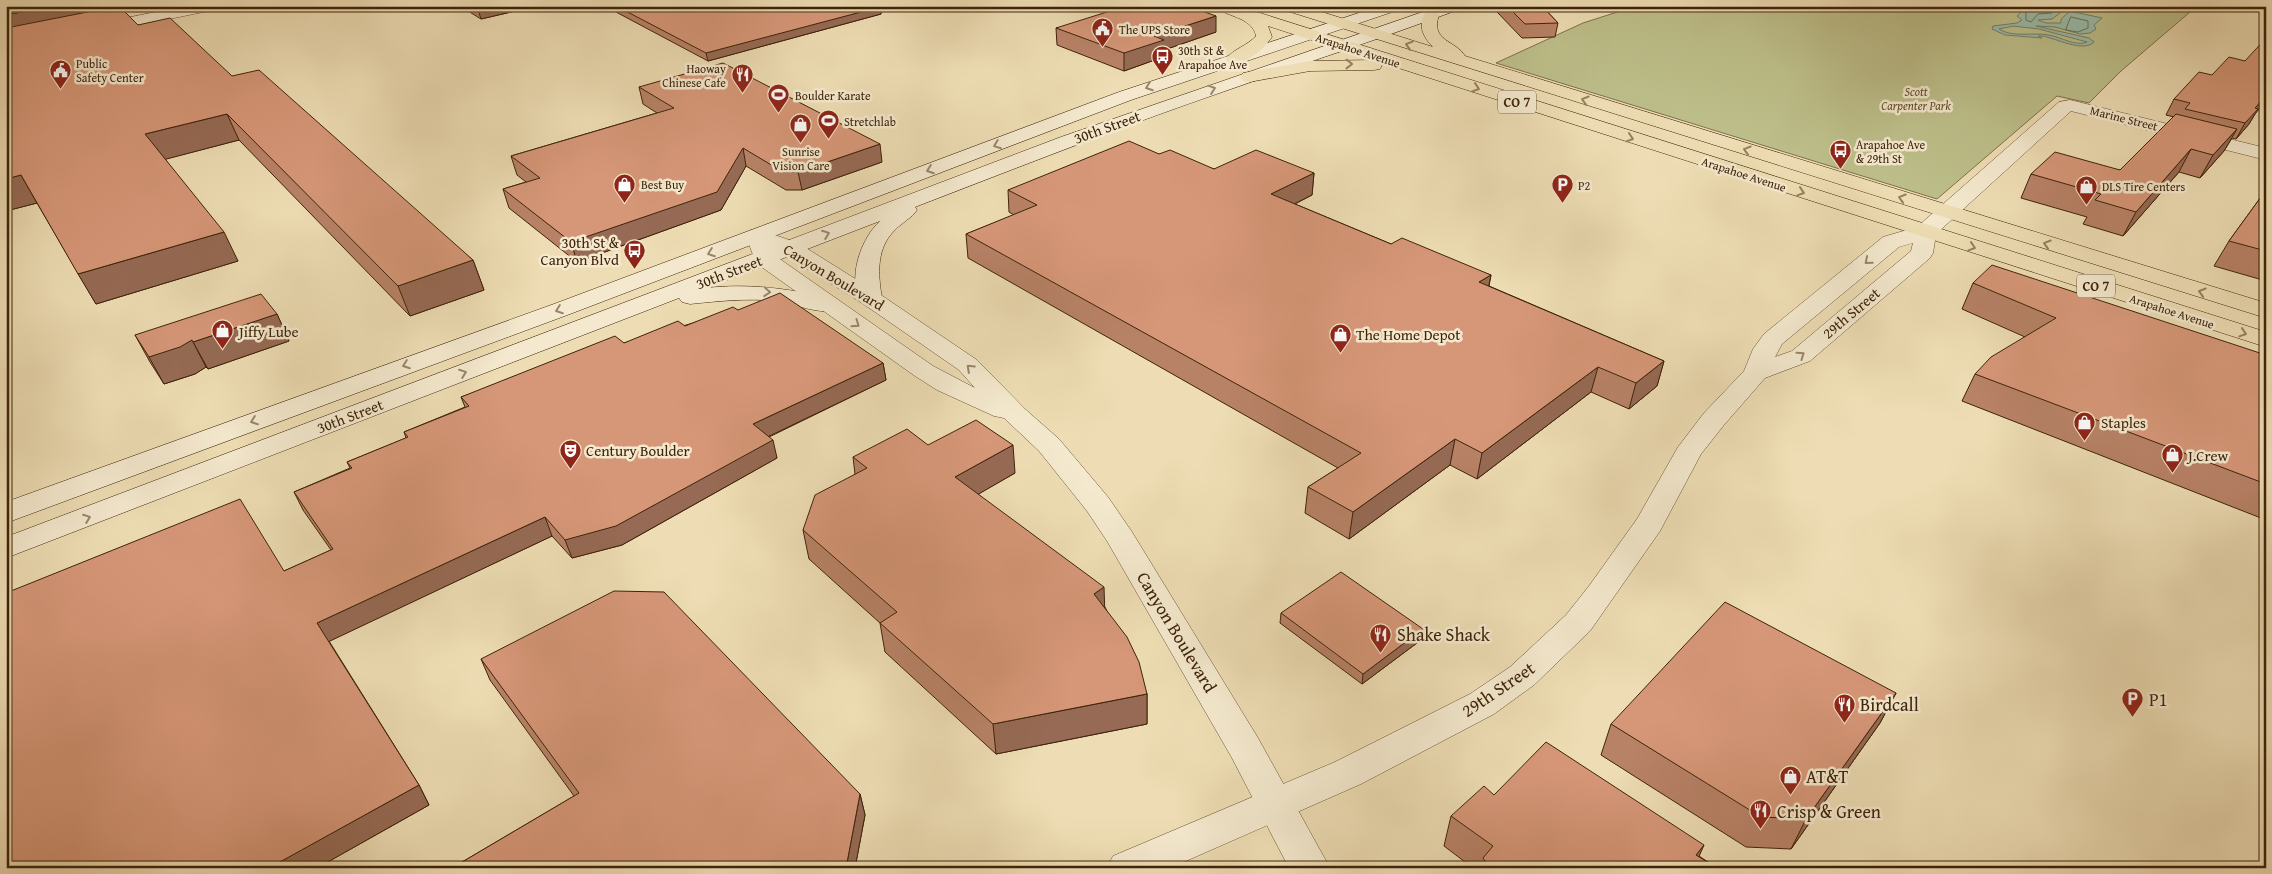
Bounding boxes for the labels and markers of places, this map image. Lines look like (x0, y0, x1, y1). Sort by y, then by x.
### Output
public building icon: The UPS Store (1091, 17, 1115, 48)
place label: The UPS Store (1119, 21, 1191, 38)
place label: 30th St & Arapahoe Ave (1178, 42, 1247, 73)
bus stop icon: 30th St & Arapahoe Ave (1150, 45, 1174, 76)
place label: Public Safety Center (76, 55, 144, 86)
public building icon: Public Safety Center (48, 58, 72, 89)
place label: Haoway Chinese Cafe (662, 60, 726, 91)
restaurant icon: Haoway Chinese Cafe (730, 63, 754, 94)
sports icon: Boulder Karate (767, 83, 791, 114)
place label: Boulder Karate (795, 87, 871, 104)
sports icon: Stretchlab (816, 109, 840, 140)
shop icon: Sunrise Vision Care (789, 112, 813, 143)
place label: Stretchlab (844, 113, 896, 130)
place label: Arapahoe Ave & 29th St (1856, 136, 1925, 167)
bus stop icon: Arapahoe Ave & 29th St (1828, 139, 1852, 170)
place label: Sunrise Vision Care (772, 143, 830, 174)
shop icon: Best Buy (613, 172, 637, 203)
parking icon: P2 (1550, 173, 1574, 204)
shop icon: DLS Tire Centers (2074, 174, 2098, 205)
place label: Best Buy (641, 176, 684, 193)
place label: P2 (1578, 177, 1590, 194)
place label: DLS Tire Centers (2102, 178, 2185, 195)
place label: 30th St & Canyon Blvd (541, 232, 620, 270)
bus stop icon: 30th St & Canyon Blvd (623, 239, 647, 270)
shop icon: Jiffy Lube (211, 319, 235, 350)
place label: Jiffy Lube (237, 321, 299, 342)
shop icon: The Home Depot (1328, 322, 1352, 353)
place label: The Home Depot (1356, 324, 1461, 345)
shop icon: Staples (2073, 410, 2097, 441)
place label: Staples (2101, 412, 2146, 433)
theatre icon: Century Boulder (558, 438, 582, 469)
place label: Century Boulder (586, 440, 690, 461)
shop icon: J.Crew (2160, 443, 2184, 474)
place label: J.Crew (2186, 445, 2229, 466)
place label: Shake Shack (1397, 621, 1491, 648)
restaurant icon: Shake Shack (1369, 622, 1393, 653)
place label: P1 (2149, 686, 2167, 713)
parking icon: P1 (2121, 687, 2145, 718)
place label: Birdcall (1860, 691, 1919, 718)
restaurant icon: Birdcall (1832, 692, 1856, 723)
place label: AT&T (1806, 763, 1848, 790)
shop icon: AT&T (1778, 764, 1802, 795)
place label: Crisp & Green (1777, 798, 1881, 825)
restaurant icon: Crisp & Green (1749, 799, 1773, 830)

